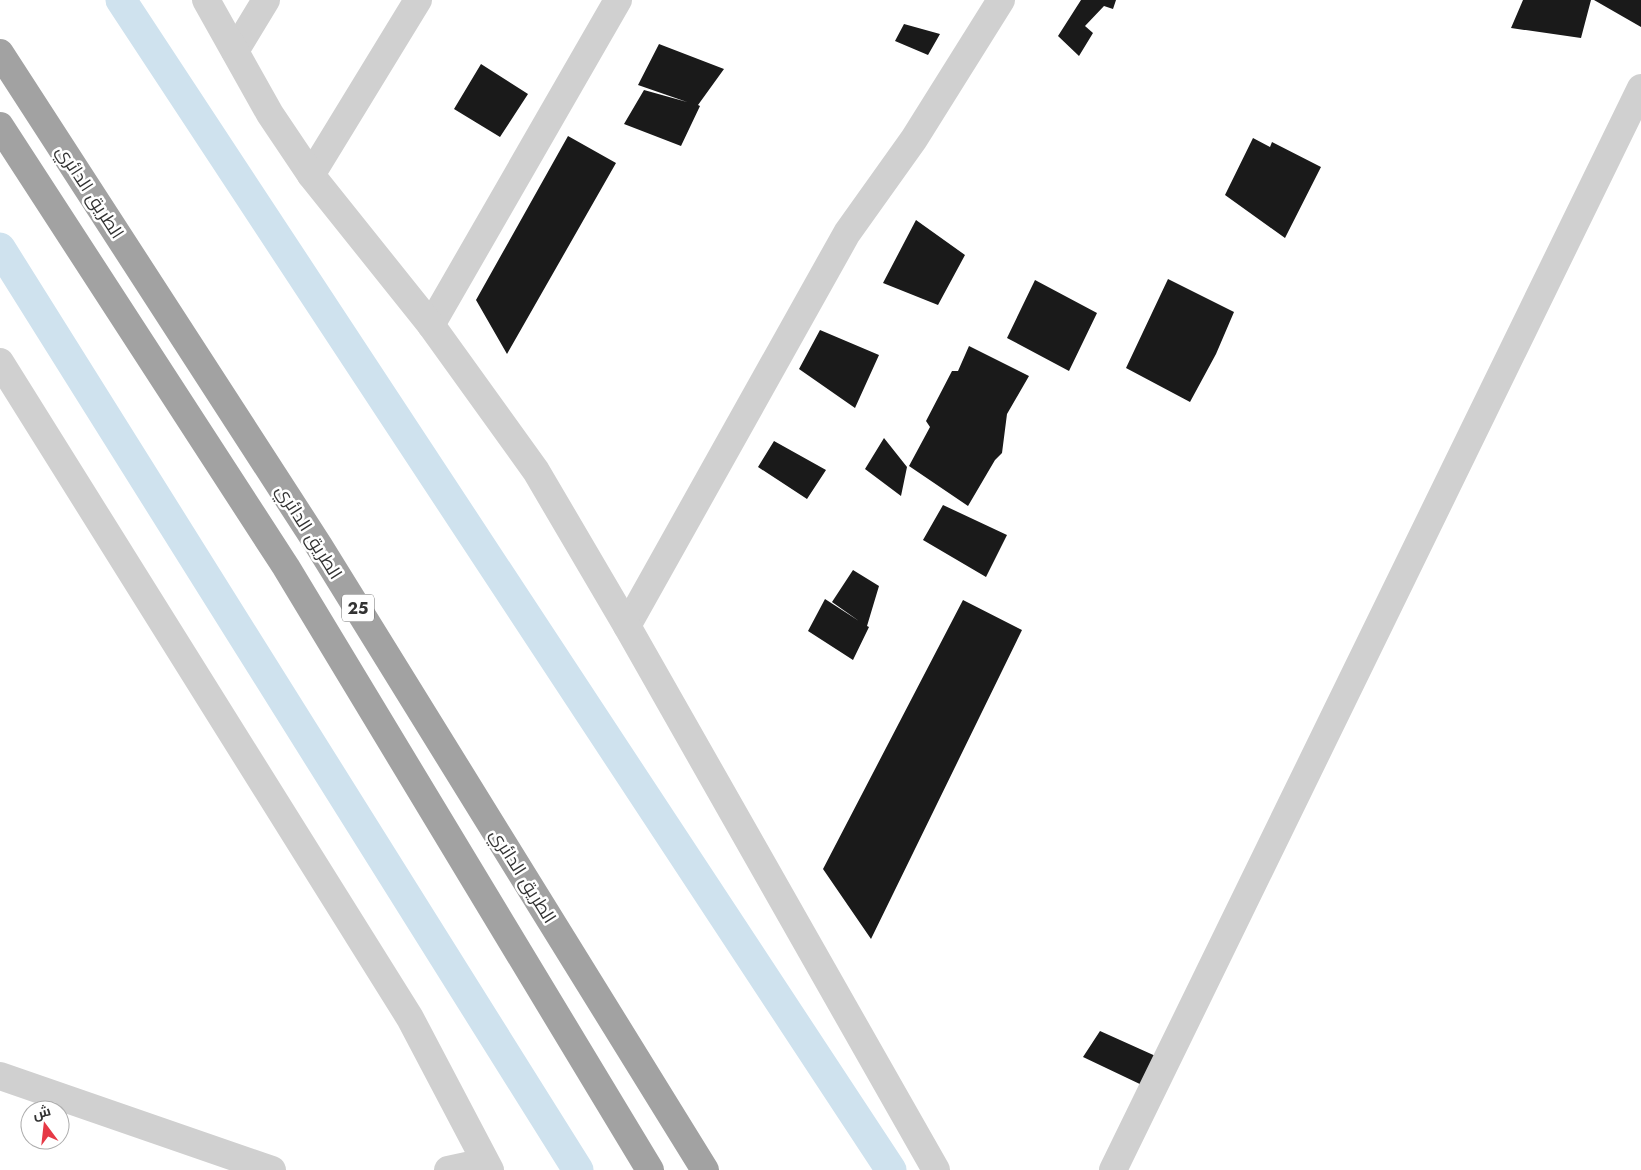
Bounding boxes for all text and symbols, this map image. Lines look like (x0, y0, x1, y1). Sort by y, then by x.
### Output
street label: الطريق الدائري (49, 140, 130, 245)
street label: الطريق الدائري (269, 480, 348, 585)
road number: 25 (342, 594, 374, 622)
street label: الطريق الدائري (483, 824, 562, 929)
north arrow (20, 1100, 70, 1150)
text: ش (30, 1100, 53, 1124)

